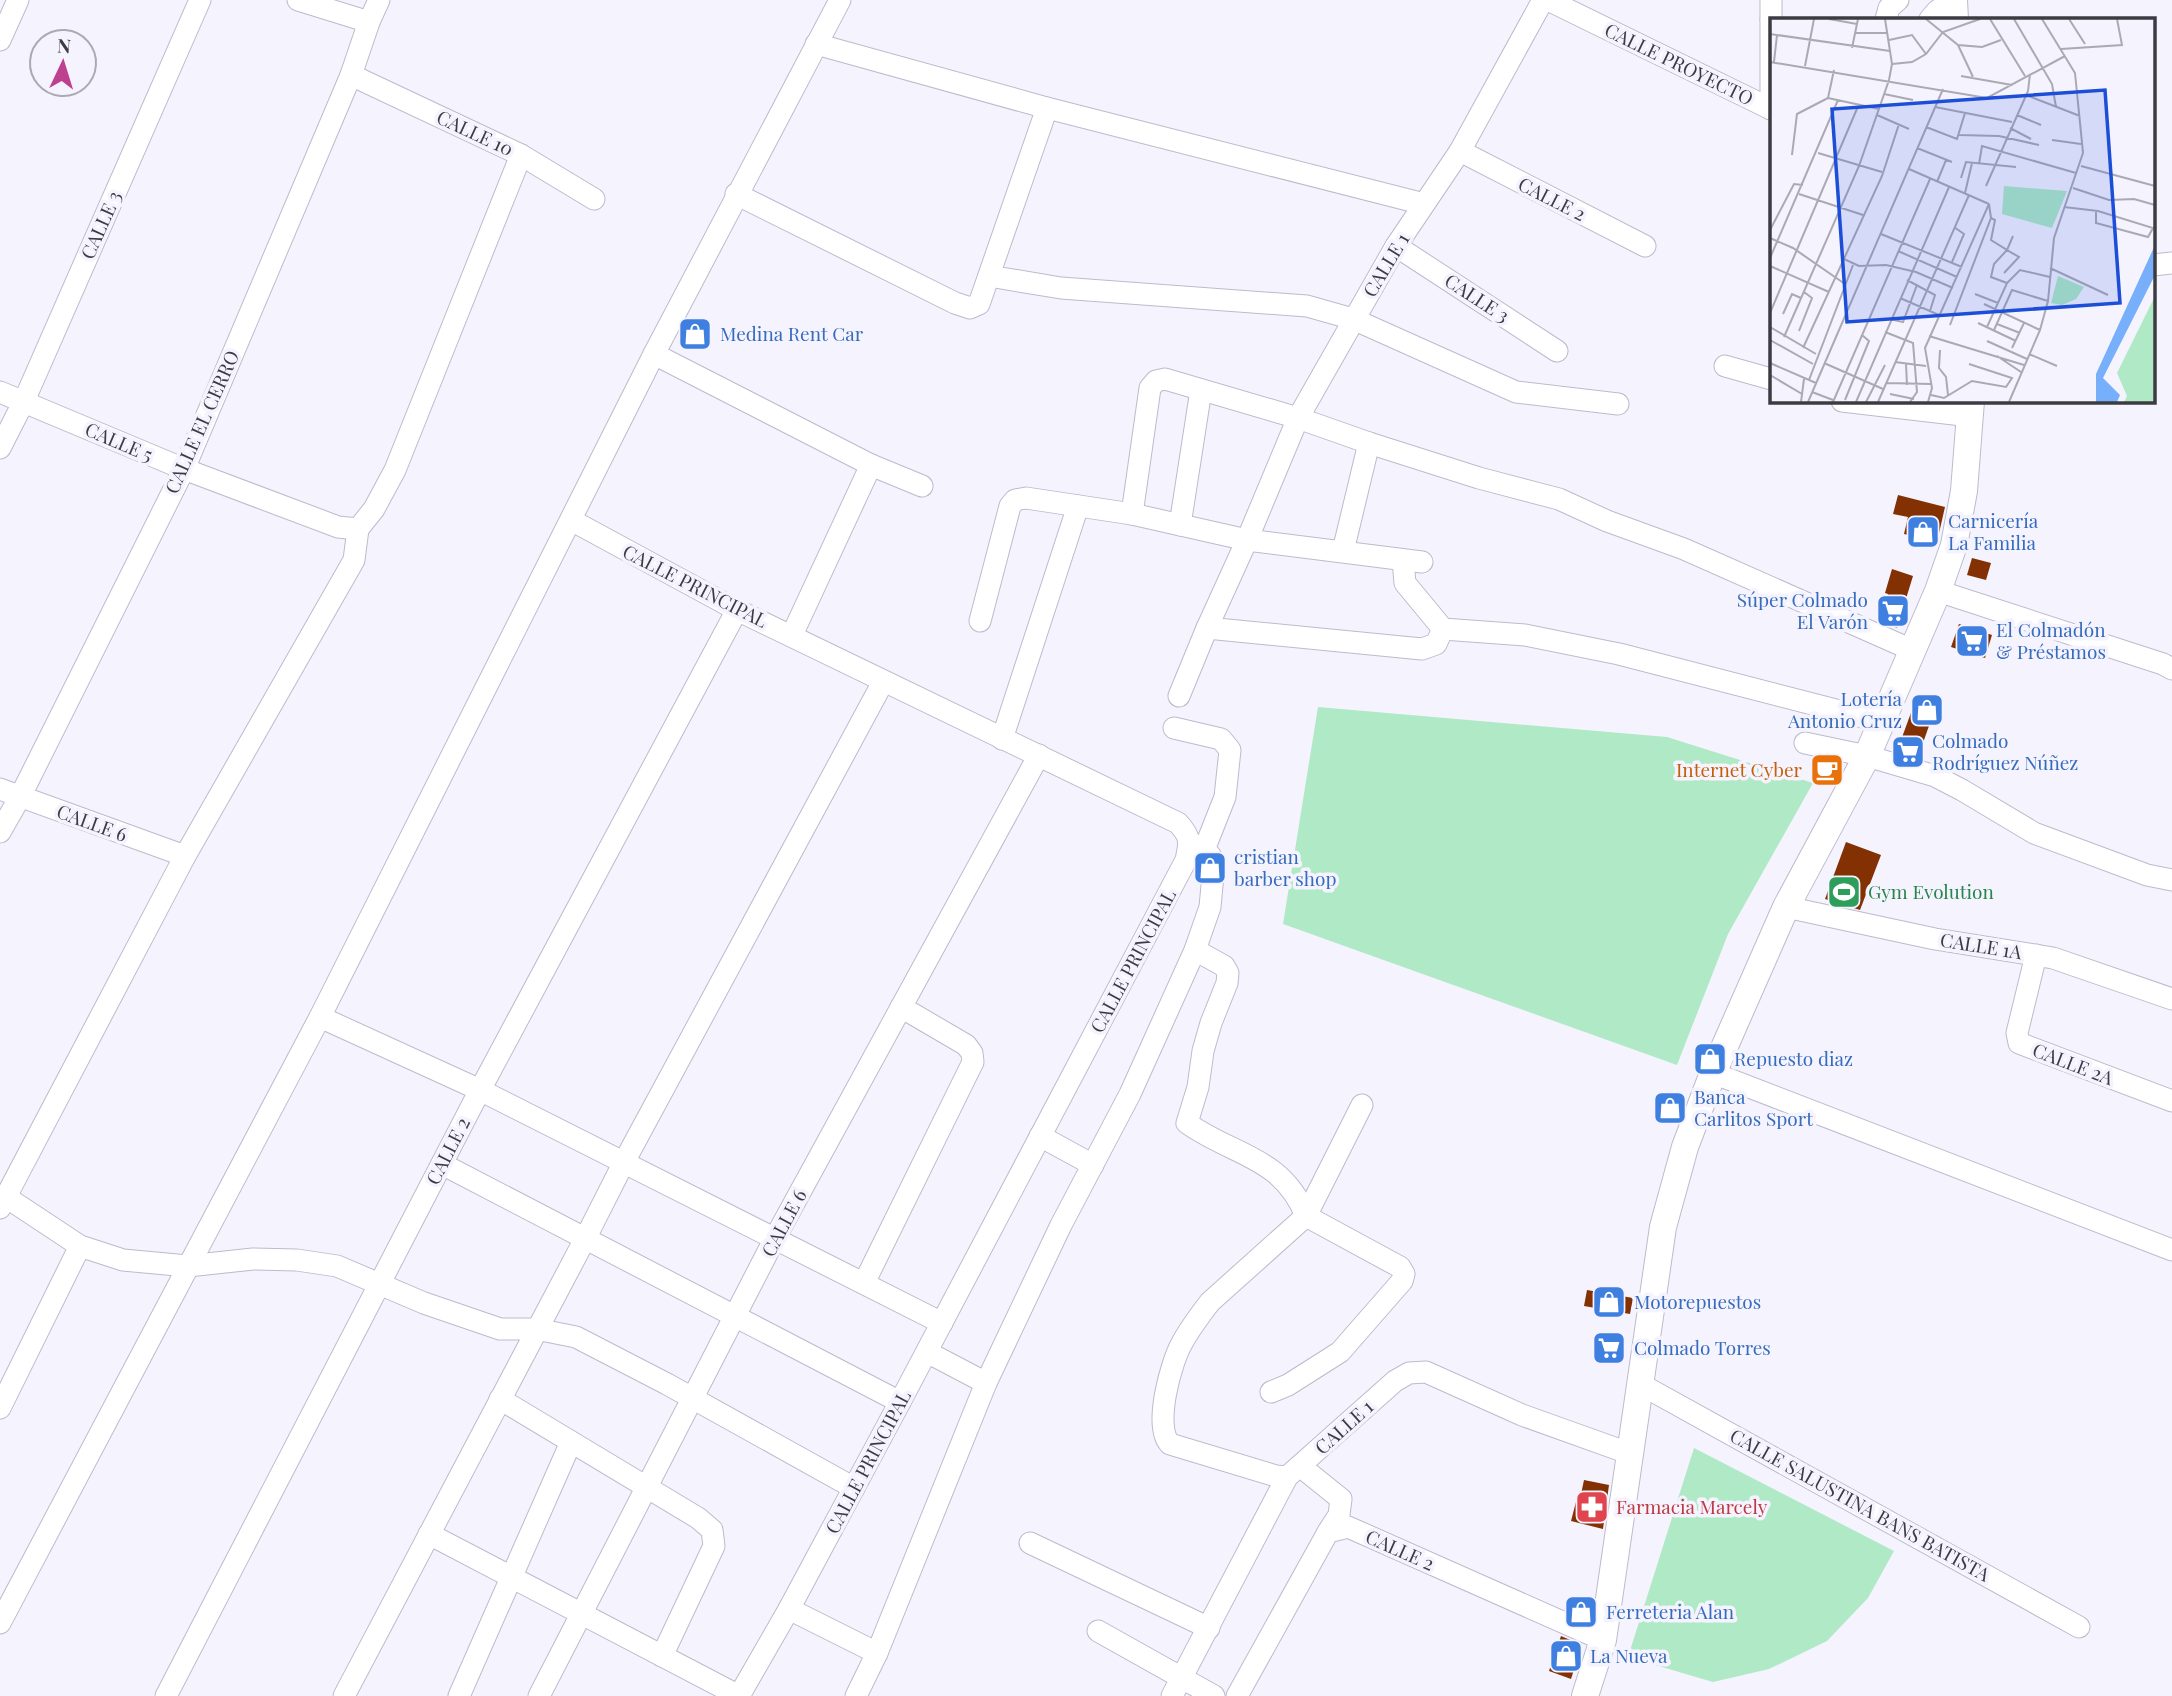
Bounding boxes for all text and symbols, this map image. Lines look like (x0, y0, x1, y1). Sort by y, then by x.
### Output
street label: CALLE PROYECTO (1601, 16, 1758, 110)
inset map (1770, 18, 2154, 402)
north arrow (28, 28, 98, 98)
text: N (57, 32, 72, 59)
street label: CALLE 10 (433, 103, 518, 161)
street label: CALLE 2 (1514, 170, 1591, 226)
street label: CALLE 3 (74, 186, 127, 263)
street label: CALLE 1 (1356, 228, 1414, 301)
street label: CALLE 3 (1440, 267, 1515, 328)
shop icon: Medina Rent Car (676, 315, 714, 353)
place label: Medina Rent Car (720, 320, 864, 346)
street label: CALLE EL CERRO (158, 346, 244, 497)
street label: CALLE 5 (82, 415, 157, 467)
place label: Carnicería La Familia (1948, 507, 2039, 555)
shop icon: Carnicería La Familia (1904, 513, 1942, 551)
street label: CALLE PRINCIPAL (619, 537, 772, 633)
place label: Súper Colmado El Varón (1737, 586, 1869, 634)
supermarket icon: Súper Colmado El Varón (1874, 592, 1912, 630)
place label: El Colmadón & Préstamos (1996, 616, 2106, 664)
supermarket icon: El Colmadón & Préstamos (1953, 622, 1991, 660)
place label: Lotería Antonio Cruz (1787, 685, 1903, 733)
shop icon: Lotería Antonio Cruz (1908, 691, 1946, 729)
place label: Colmado Rodríguez Núñez (1932, 727, 2078, 775)
supermarket icon: Colmado Rodríguez Núñez (1889, 733, 1927, 771)
cafe icon: Internet Cyber (1808, 751, 1846, 789)
place label: Internet Cyber (1676, 756, 1803, 782)
street label: CALLE 6 (54, 797, 131, 847)
place label: cristian barber shop (1234, 843, 1336, 891)
shop icon: cristian barber shop (1191, 849, 1229, 887)
sports icon: Gym Evolution (1825, 873, 1863, 911)
place label: Gym Evolution (1868, 878, 1995, 904)
street label: CALLE PRINCIPAL (1083, 884, 1181, 1037)
street label: CALLE 1A (1938, 926, 2025, 964)
street label: CALLE 2A (2029, 1036, 2118, 1091)
shop icon: Repuesto diaz (1691, 1040, 1729, 1078)
place label: Repuesto diaz (1734, 1045, 1853, 1071)
place label: Banca Carlitos Sport (1694, 1083, 1813, 1131)
shop icon: Banca Carlitos Sport (1651, 1089, 1689, 1127)
street label: CALLE 2 (419, 1112, 475, 1189)
street label: CALLE 6 (754, 1184, 812, 1261)
shop icon: Motorepuestos (1590, 1283, 1628, 1321)
place label: Motorepuestos (1634, 1288, 1761, 1314)
supermarket icon: Colmado Torres (1590, 1329, 1628, 1367)
place label: Colmado Torres (1634, 1334, 1771, 1360)
street label: CALLE PRINCIPAL (818, 1385, 916, 1538)
street label: CALLE 1 (1308, 1393, 1378, 1459)
street label: CALLE SALUSTINA BANS BATISTA (1726, 1422, 1996, 1587)
pharmacy icon: Farmacia Marcely (1573, 1488, 1611, 1526)
place label: Farmacia Marcely (1616, 1493, 1768, 1519)
street label: CALLE 2 (1362, 1522, 1439, 1576)
shop icon: Ferreteria Alan (1562, 1593, 1600, 1631)
place label: Ferreteria Alan (1606, 1598, 1735, 1624)
shop icon: La Nueva (1547, 1637, 1585, 1675)
place label: La Nueva (1590, 1642, 1668, 1668)

